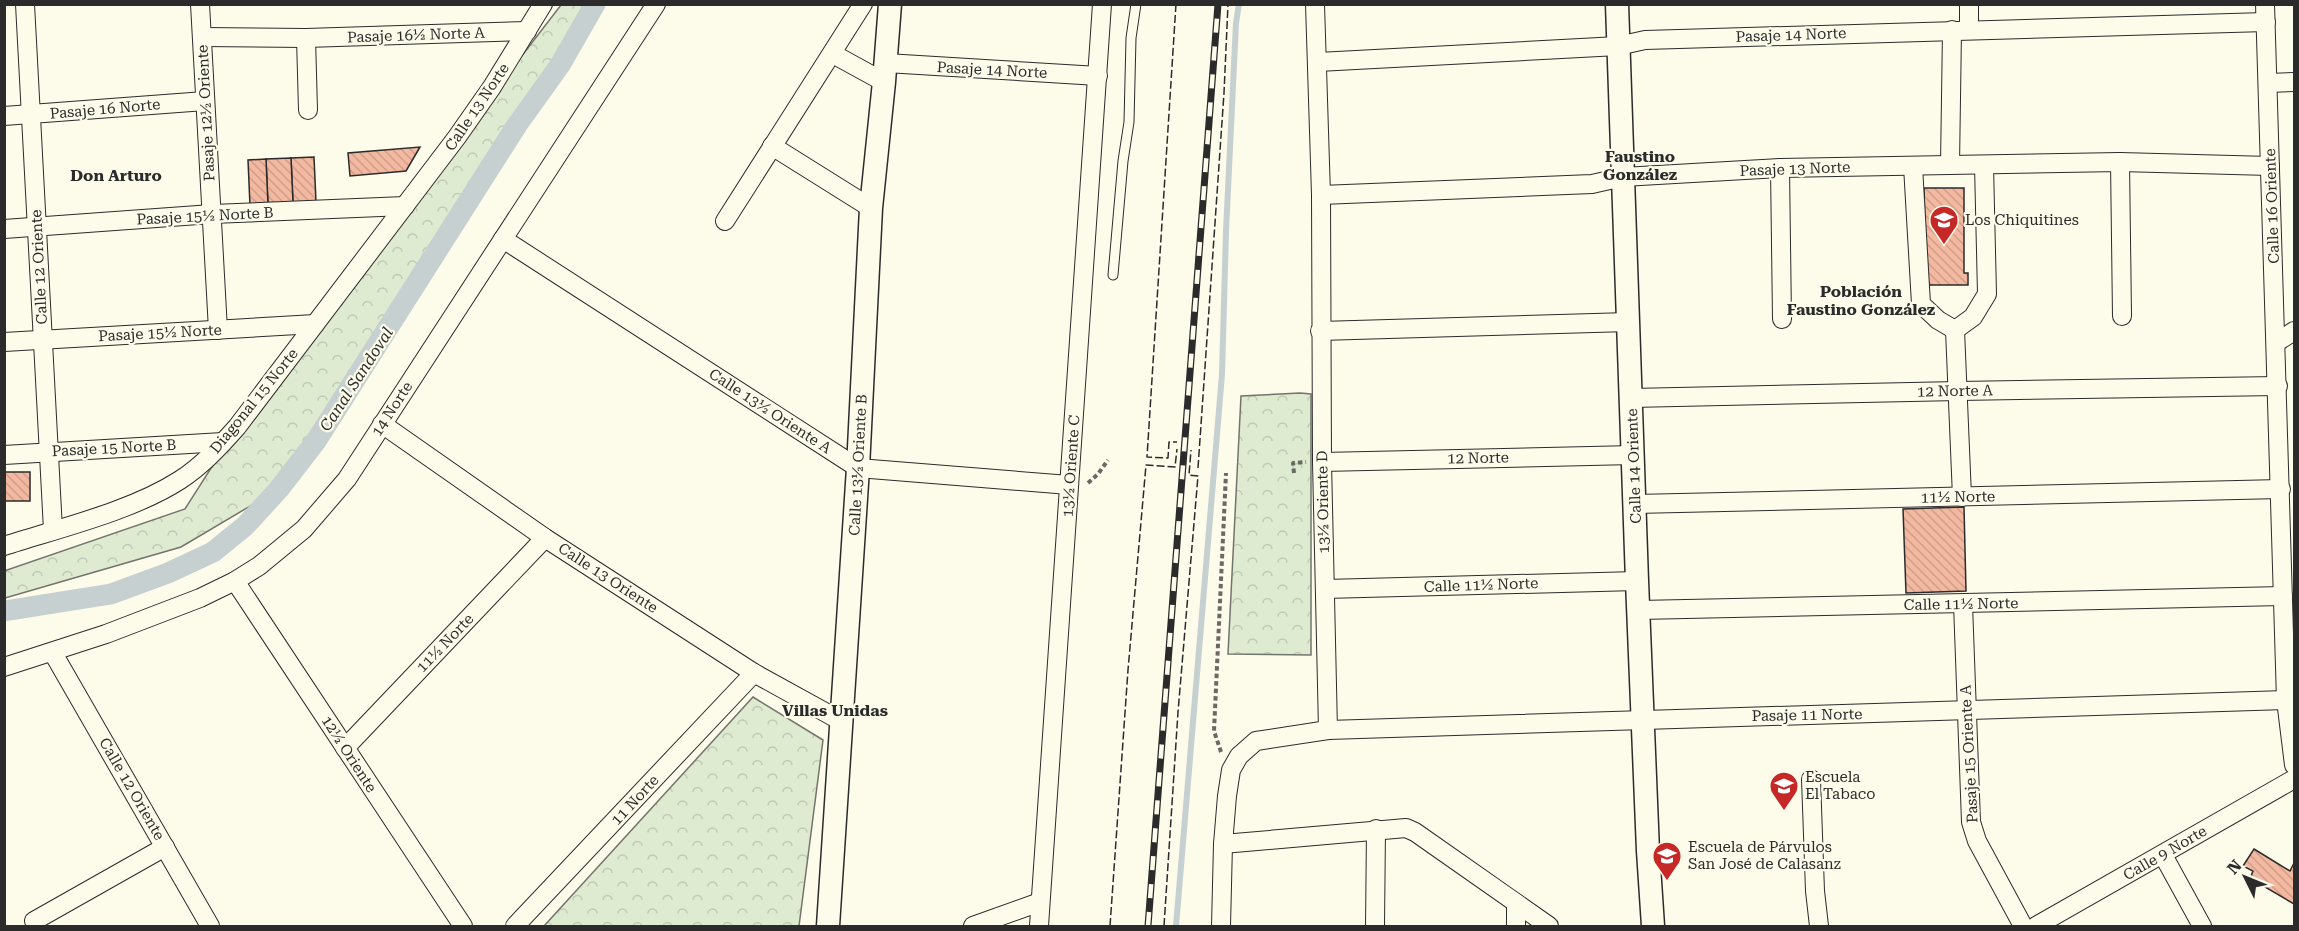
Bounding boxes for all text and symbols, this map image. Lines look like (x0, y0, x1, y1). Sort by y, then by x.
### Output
street label: Pasaje 16½ Norte A (347, 24, 486, 46)
street label: Pasaje 14 Norte (1735, 24, 1847, 46)
street label: Pasaje 12½ Oriente (193, 44, 219, 182)
street label: Pasaje 14 Norte (936, 58, 1048, 82)
street label: Calle 13 Norte (441, 60, 513, 154)
street label: Pasaje 16 Norte (49, 95, 161, 123)
district label: Faustino González (1603, 147, 1677, 184)
street label: Calle 16 Oriente (2261, 148, 2283, 264)
street label: Pasaje 13 Norte (1739, 158, 1851, 180)
district label: Don Arturo (70, 166, 162, 185)
street label: Pasaje 15½ Norte B (136, 203, 274, 229)
school or university icon: Los Chiquitines (1928, 204, 1960, 246)
street label: Calle 12 Oriente (27, 209, 51, 325)
place label: Los Chiquitines (1965, 211, 2079, 229)
district label: Población Faustino González (1787, 282, 1935, 319)
street label: Pasaje 15½ Norte (98, 321, 222, 345)
water label: Canal Sandoval (316, 324, 397, 435)
street label: Diagonal 15 Norte (206, 345, 302, 457)
street label: Calle 13½ Oriente A (705, 365, 835, 458)
street label: 14 Norte (368, 378, 416, 440)
street label: 12 Norte A (1917, 381, 1994, 401)
street label: Calle 13½ Oriente B (845, 394, 871, 536)
street label: Calle 14 Oriente (1623, 408, 1645, 524)
street label: 13½ Oriente C (1058, 414, 1084, 518)
street label: Pasaje 15 Norte B (51, 436, 177, 460)
street label: 12 Norte (1447, 448, 1509, 468)
street label: 13½ Oriente D (1313, 450, 1333, 554)
street label: 11½ Norte (1921, 487, 1995, 507)
street label: Calle 13 Oriente (555, 539, 661, 617)
street label: Calle 11½ Norte (1423, 574, 1539, 596)
street label: Calle 11½ Norte (1904, 594, 2018, 614)
street label: 11½ Norte (413, 610, 477, 676)
street label: Pasaje 15 Oriente A (1956, 684, 1982, 824)
district label: Villas Unidas (782, 701, 888, 720)
street label: Pasaje 11 Norte (1751, 705, 1863, 725)
street label: 12½ Oriente (318, 712, 380, 796)
street label: Calle 12 Oriente (95, 735, 169, 843)
place label: Escuela El Tabaco (1805, 768, 1875, 803)
school or university icon: Escuela El Tabaco (1768, 770, 1800, 812)
street label: 11 Norte (607, 771, 663, 829)
street label: Calle 9 Norte (2120, 822, 2210, 884)
place label: Escuela de Párvulos San José de Calasanz (1688, 838, 1841, 873)
school or university icon: Escuela de Párvulos San José de Calasanz (1651, 840, 1683, 882)
north arrow (2215, 847, 2275, 907)
text: N (2223, 856, 2246, 878)

